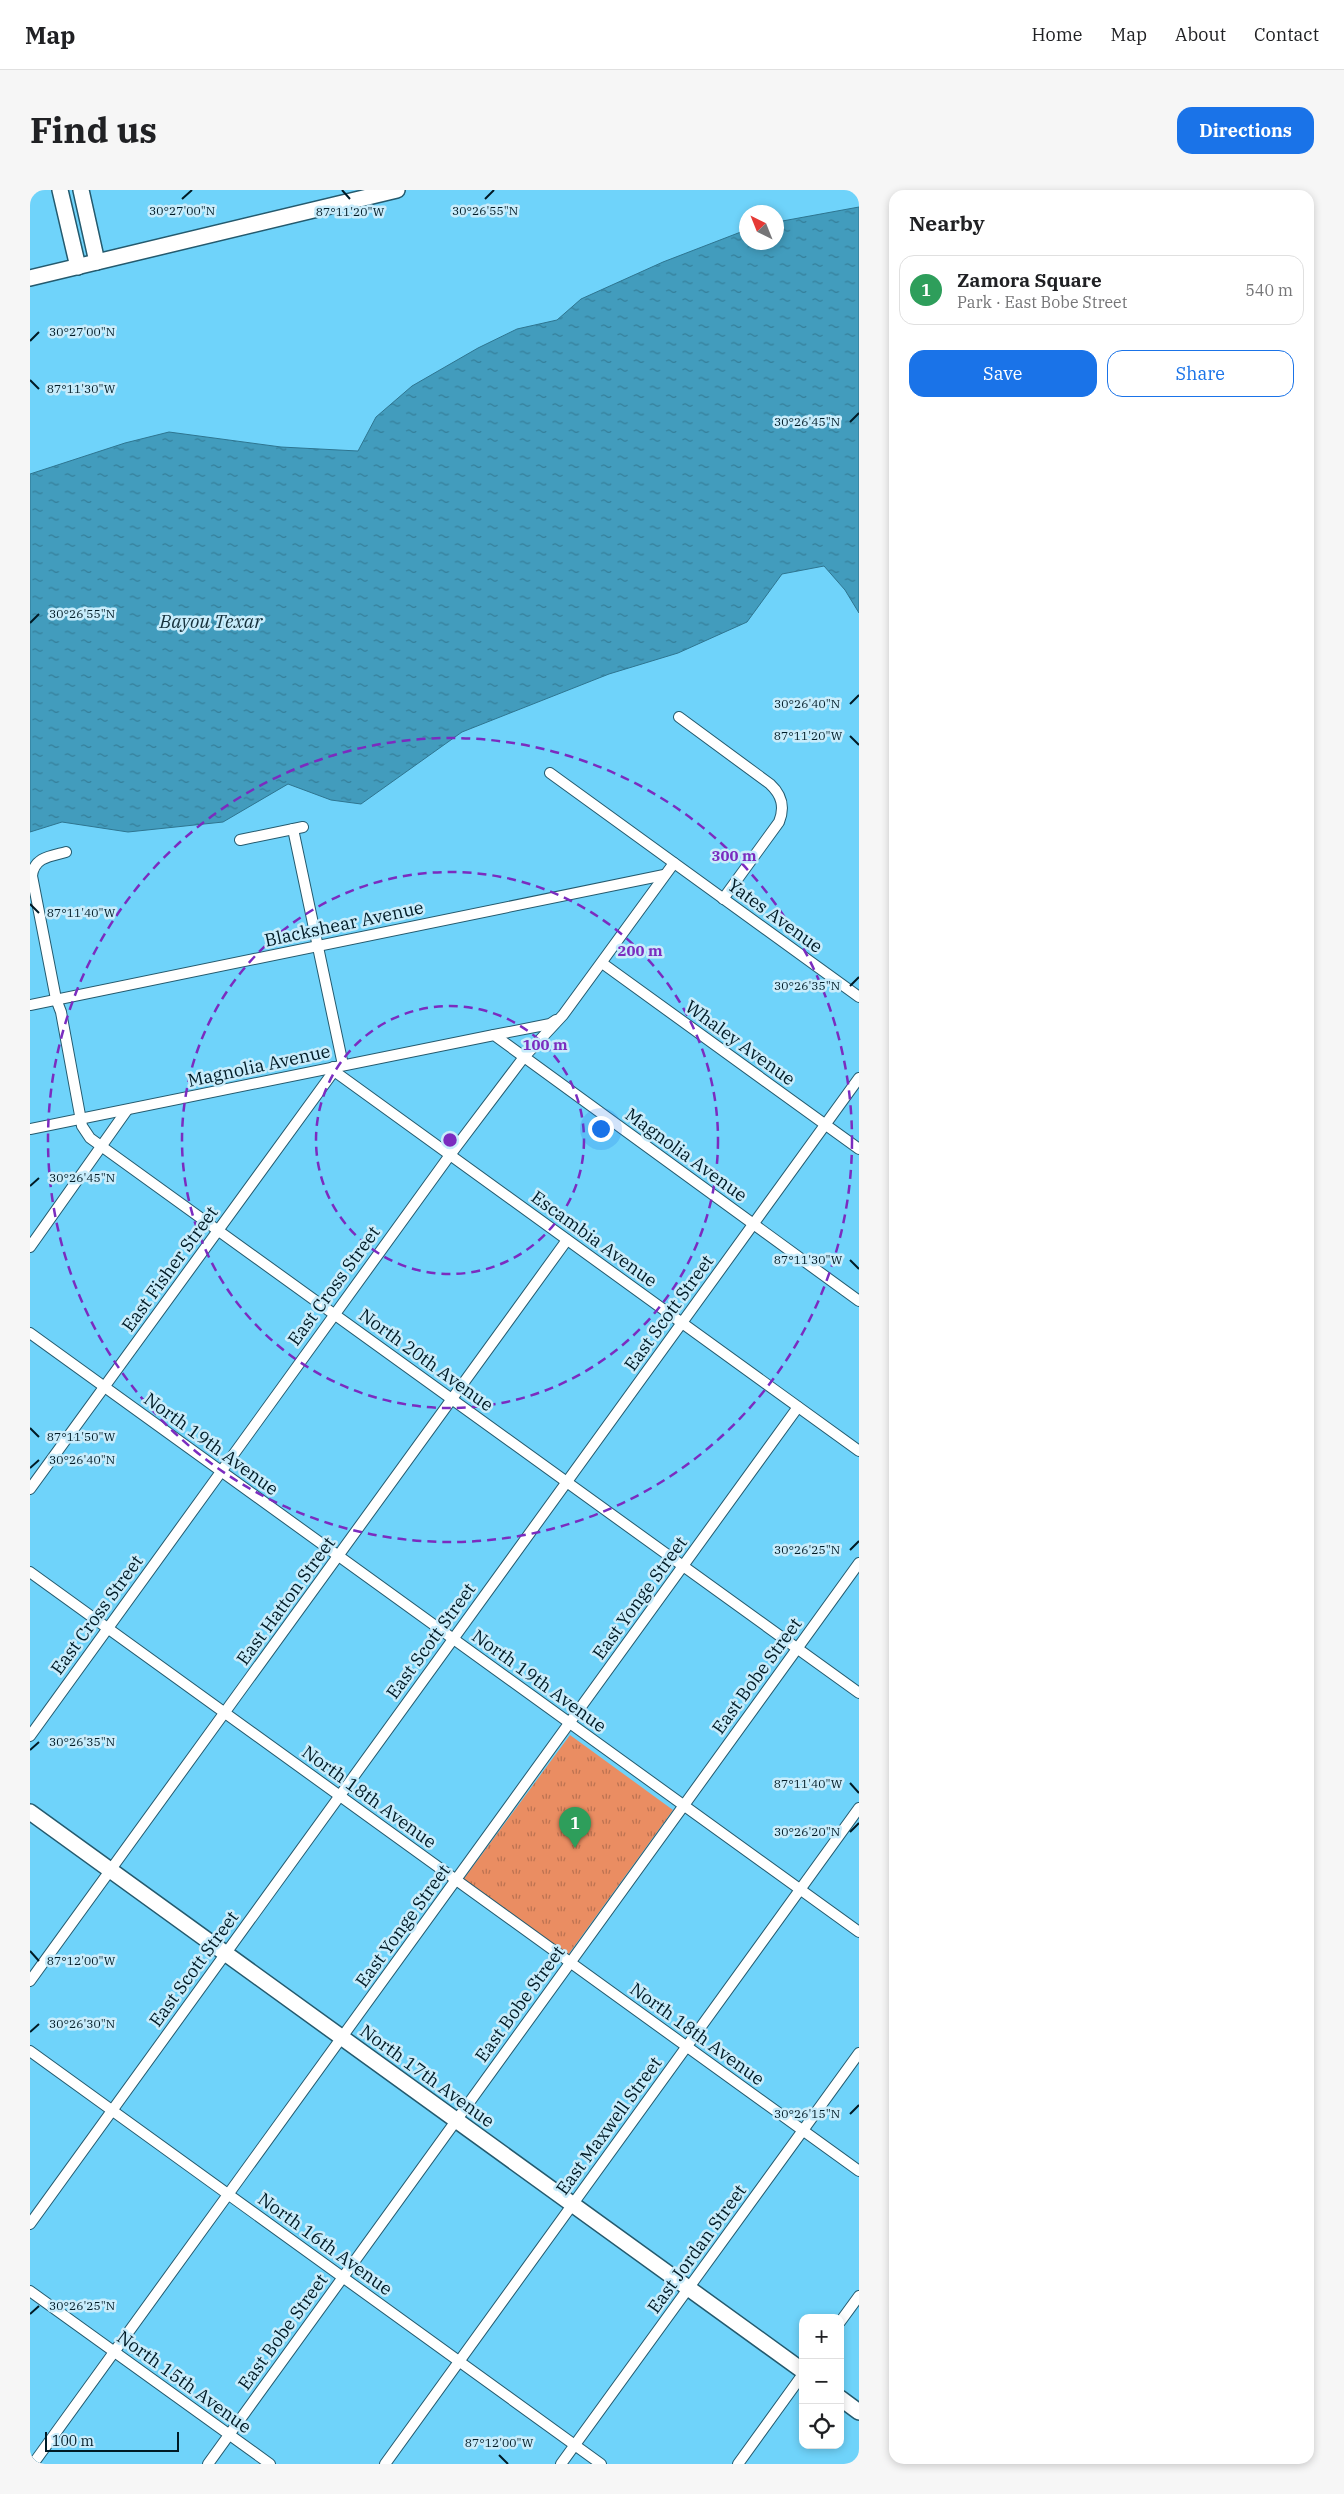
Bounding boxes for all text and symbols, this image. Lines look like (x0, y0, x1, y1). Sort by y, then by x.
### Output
text: Map (25, 19, 75, 51)
text: Home (1031, 23, 1083, 46)
text: Map (1111, 23, 1147, 46)
text: About (1175, 23, 1226, 46)
text: Contact (1254, 23, 1319, 46)
text: Find us (30, 107, 157, 153)
button: Directions (1177, 107, 1314, 154)
text: 30°27'00"N (149, 203, 215, 218)
text: 30°26'55"N (452, 203, 518, 218)
text: 87°11'20"W (316, 204, 385, 219)
north arrow (739, 205, 784, 250)
text: Nearby (909, 209, 985, 237)
text: Zamora Square (957, 268, 1102, 292)
text: 1 (921, 280, 931, 300)
text: 540 m (1245, 280, 1293, 300)
text: Park · East Bobe Street (957, 292, 1127, 312)
text: 30°27'00"N (49, 324, 115, 339)
button: Save (909, 350, 1097, 397)
button: Share (1107, 350, 1294, 397)
text: 87°11'30"W (47, 381, 116, 396)
text: 30°26'45"N (774, 414, 840, 429)
text: 30°26'55"N (49, 606, 115, 621)
water label: Bayou Texar (159, 609, 263, 633)
text: 30°26'40"N (774, 696, 840, 711)
text: 87°11'20"W (774, 728, 843, 743)
text: 300 m (711, 846, 757, 865)
street label: Yates Avenue (723, 873, 827, 958)
street label: Blackshear Avenue (262, 895, 426, 952)
text: 87°11'40"W (47, 905, 116, 920)
text: 200 m (617, 941, 663, 960)
text: 30°26'35"N (774, 978, 840, 993)
street label: Whaley Avenue (681, 995, 800, 1090)
text: 100 m (522, 1035, 568, 1054)
street label: Magnolia Avenue (185, 1039, 332, 1092)
street label: Magnolia Avenue (621, 1103, 752, 1207)
your location (588, 1116, 614, 1142)
centre of rings (441, 1131, 459, 1149)
text: 30°26'45"N (49, 1170, 115, 1185)
street label: Escambia Avenue (527, 1185, 662, 1292)
street label: East Fisher Street (116, 1202, 223, 1336)
street label: East Cross Street (282, 1221, 385, 1350)
street label: East Scott Street (619, 1250, 718, 1375)
text: 87°11'30"W (774, 1252, 843, 1267)
street label: North 20th Avenue (355, 1303, 498, 1416)
street label: North 19th Avenue (140, 1387, 283, 1500)
text: 87°11'50"W (47, 1429, 116, 1444)
text: 30°26'40"N (49, 1452, 115, 1467)
street label: East Hatton Street (231, 1532, 340, 1669)
street label: East Yonge Street (587, 1532, 692, 1664)
text: 30°26'25"N (774, 1542, 840, 1557)
street label: East Cross Street (45, 1550, 148, 1679)
street label: East Scott Street (381, 1578, 480, 1703)
street label: East Bobe Street (707, 1613, 806, 1738)
street label: North 19th Avenue (468, 1624, 611, 1737)
text: 30°26'35"N (49, 1734, 115, 1749)
street label: North 18th Avenue (298, 1740, 441, 1853)
text: 87°11'40"W (774, 1776, 843, 1791)
pin: 1 (559, 1807, 591, 1848)
text: 30°26'20"N (774, 1824, 840, 1839)
street label: East Yonge Street (350, 1860, 455, 1992)
street label: East Scott Street (144, 1906, 243, 2031)
street label: East Bobe Street (470, 1941, 569, 2066)
text: 87°12'00"W (47, 1953, 116, 1968)
street label: North 18th Avenue (626, 1977, 769, 2090)
text: 30°26'30"N (49, 2016, 115, 2031)
street label: North 17th Avenue (356, 2019, 499, 2132)
street label: East Maxwell Street (551, 2052, 666, 2199)
text: 30°26'15"N (774, 2106, 840, 2121)
street label: East Jordan Street (642, 2180, 751, 2318)
street label: North 16th Avenue (254, 2187, 397, 2300)
street label: East Bobe Street (233, 2269, 332, 2394)
text: 30°26'25"N (49, 2298, 115, 2313)
map controls (799, 2314, 844, 2449)
button: + (799, 2314, 844, 2359)
street label: North 15th Avenue (113, 2325, 256, 2438)
button: − (799, 2359, 844, 2404)
button: locate (799, 2404, 844, 2449)
scale bar (45, 2429, 179, 2452)
text: 100 m (52, 2432, 94, 2450)
text: 87°12'00"W (465, 2435, 534, 2450)

